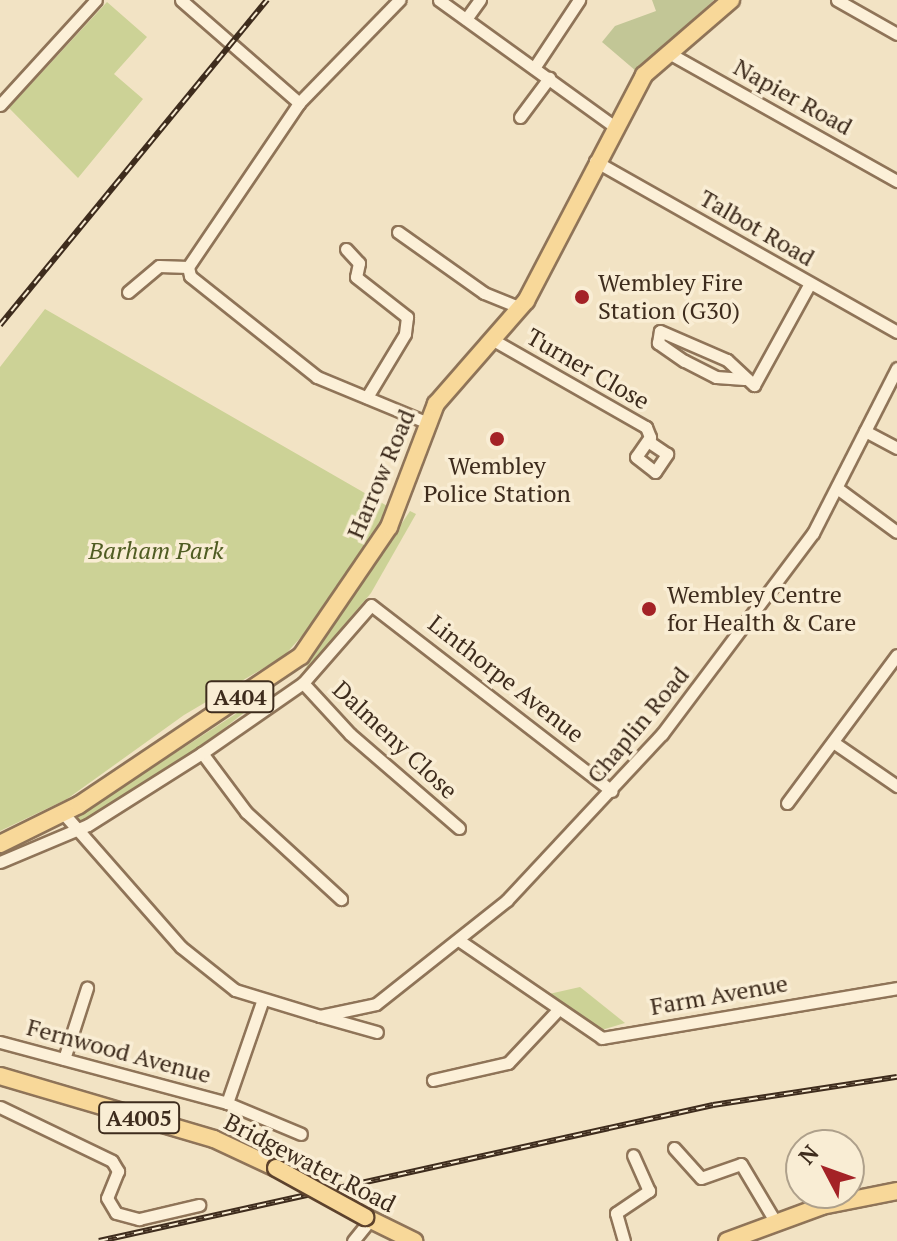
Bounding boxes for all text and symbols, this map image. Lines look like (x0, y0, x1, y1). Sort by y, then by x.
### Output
street label: Napier Road (729, 53, 857, 141)
street label: Talbot Road (694, 184, 820, 272)
place label: Wembley Fire Station (G30) (598, 269, 743, 325)
marker: Wembley Fire Station (G30) (573, 288, 591, 306)
street label: Turner Close (522, 322, 654, 416)
street label: Harrow Road (341, 405, 421, 543)
marker: Wembley Police Station (488, 430, 506, 448)
place label: Wembley Police Station (423, 452, 571, 508)
park label: Barham Park (89, 537, 223, 565)
place label: Wembley Centre for Health & Care (667, 581, 856, 637)
marker: Wembley Centre for Health & Care (638, 598, 660, 620)
street label: Linthorpe Avenue (422, 609, 590, 749)
street label: Chaplin Road (581, 661, 695, 789)
street label: Dalmeny Close (327, 675, 463, 805)
road number: A404 (204, 679, 276, 715)
street label: Farm Avenue (648, 969, 790, 1021)
street label: Fernwood Avenue (23, 1012, 215, 1090)
road number: A4005 (97, 1100, 181, 1136)
street label: Bridgewater Road (220, 1107, 400, 1219)
north arrow (785, 1129, 865, 1209)
text: N (792, 1138, 824, 1170)

